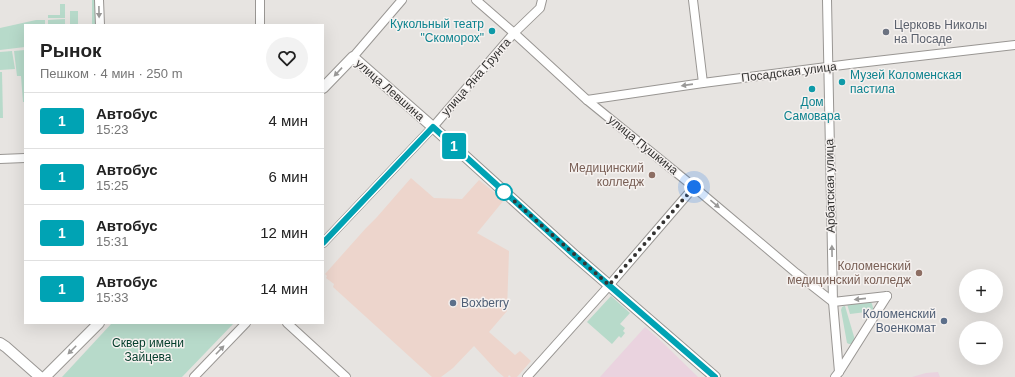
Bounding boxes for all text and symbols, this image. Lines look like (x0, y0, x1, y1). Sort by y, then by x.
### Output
one-way arrow (96, 6, 102, 19)
place label: Кукольный театр "Скоморох" (390, 17, 484, 45)
place label: Церковь Николы на Посаде (894, 18, 987, 46)
marker: Кукольный театр "Скоморох" (487, 26, 497, 36)
marker: Церковь Николы на Посаде (881, 27, 891, 37)
street label: улица Яна Грунта (438, 35, 514, 119)
button: heart (266, 37, 308, 79)
text: Рынок (40, 40, 102, 61)
street label: улица Левшина (353, 56, 428, 124)
street label: Посадская улица (741, 59, 838, 85)
text: Пешком · 4 мин · 250 m (40, 66, 182, 81)
one-way arrow (334, 68, 343, 77)
place label: Музей Коломенская пастила (850, 68, 962, 96)
marker: Музей Коломенская пастила (837, 77, 847, 87)
one-way arrow (681, 82, 693, 88)
marker: Дом Самовара (807, 84, 817, 94)
place label: Дом Самовара (784, 95, 841, 123)
text: Автобус (96, 105, 158, 122)
text: 4 мин (269, 112, 308, 129)
text: 1 (58, 113, 66, 129)
street label: улица Пушкина (605, 113, 681, 178)
text: 15:23 (96, 122, 129, 137)
line badge: 1 (441, 133, 467, 159)
text: 1 (450, 138, 458, 154)
street label: Арбатская улица (822, 139, 838, 233)
text: Автобус (96, 161, 158, 178)
place label: Медицинский колледж (569, 161, 644, 189)
text: 6 мин (269, 168, 308, 185)
text: 1 (58, 169, 66, 185)
marker: Медицинский колледж (647, 170, 657, 180)
your location (684, 177, 704, 197)
text: 15:25 (96, 178, 129, 193)
unlabelled marker (495, 183, 513, 201)
one-way arrow (709, 200, 720, 209)
text: Автобус (96, 217, 158, 234)
text: 12 мин (260, 224, 308, 241)
text: 1 (58, 225, 66, 241)
text: 15:31 (96, 234, 129, 249)
one-way arrow (829, 244, 835, 257)
place label: Коломенский медицинский колледж (787, 259, 911, 287)
marker: Коломенский медицинский колледж (914, 268, 924, 278)
map controls (959, 269, 1003, 365)
button: + (959, 269, 1003, 313)
text: Автобус (96, 273, 158, 290)
text: 14 мин (260, 280, 308, 297)
text: 1 (58, 281, 66, 297)
text: 15:33 (96, 290, 129, 305)
place label: Boxberry (461, 296, 509, 310)
one-way arrow (854, 296, 866, 302)
marker: Boxberry (448, 298, 458, 308)
place label: Коломенский Военкомат (863, 307, 936, 335)
marker: Коломенский Военкомат (939, 316, 949, 326)
button: − (959, 321, 1003, 365)
park label: Сквер имени Зайцева (112, 336, 184, 364)
one-way arrow (67, 345, 77, 355)
one-way arrow (215, 345, 225, 355)

